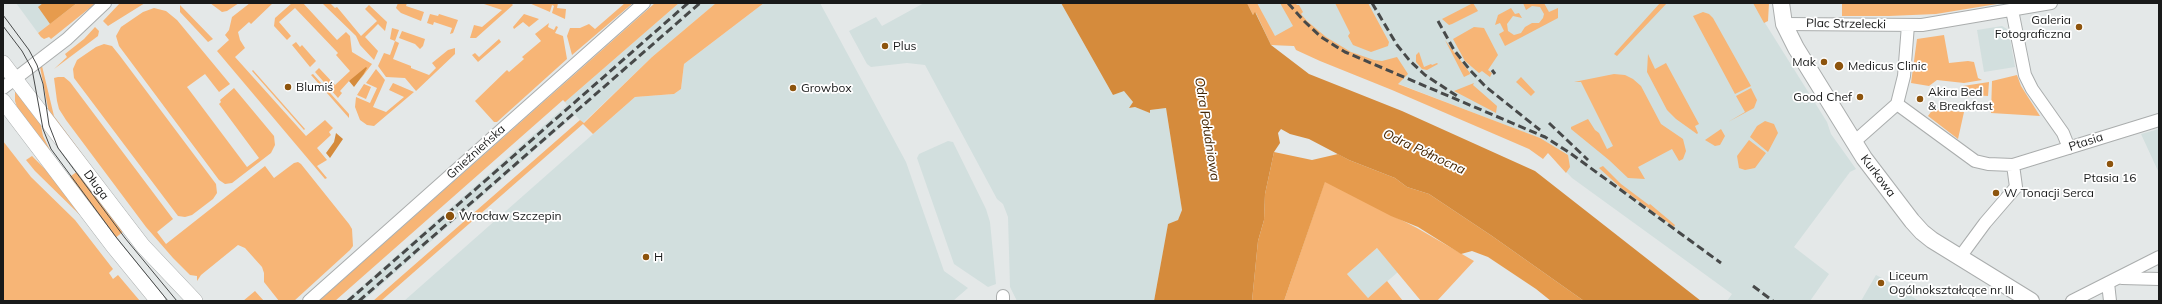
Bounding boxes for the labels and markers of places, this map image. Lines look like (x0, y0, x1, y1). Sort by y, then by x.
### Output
place label: Galeria Fotograficzna (1995, 13, 2071, 41)
marker: Galeria Fotograficzna (2074, 22, 2084, 32)
place label: Plus (893, 39, 917, 53)
marker: Plus (880, 41, 890, 51)
place label: Mak (1792, 55, 1816, 69)
marker: Mak (1819, 57, 1829, 67)
place label: Medicus Clinic (1848, 59, 1927, 73)
marker: Medicus Clinic (1833, 60, 1845, 72)
place label: Blumiś (296, 80, 333, 94)
place label: Growbox (801, 81, 852, 95)
marker: Blumiś (283, 82, 293, 92)
marker: Growbox (788, 83, 798, 93)
place label: Akira Bed & Breakfast (1928, 85, 1993, 113)
place label: Good Chef (1793, 90, 1852, 104)
marker: Good Chef (1855, 92, 1865, 102)
marker: Akira Bed & Breakfast (1915, 94, 1925, 104)
marker: Ptasia 16 (2105, 159, 2115, 169)
place label: Ptasia 16 (2084, 171, 2136, 185)
place label: W Tonacji Serca (2004, 186, 2094, 200)
marker: W Tonacji Serca (1991, 188, 2001, 198)
place label: Wrocław Szczepin (459, 209, 562, 223)
marker: Wrocław Szczepin (444, 210, 456, 222)
place label: H (654, 250, 663, 264)
marker: H (641, 252, 651, 262)
place label: Liceum Ogólnokształcące nr III (1889, 269, 2014, 297)
marker: Liceum Ogólnokształcące nr III (1876, 278, 1886, 288)

